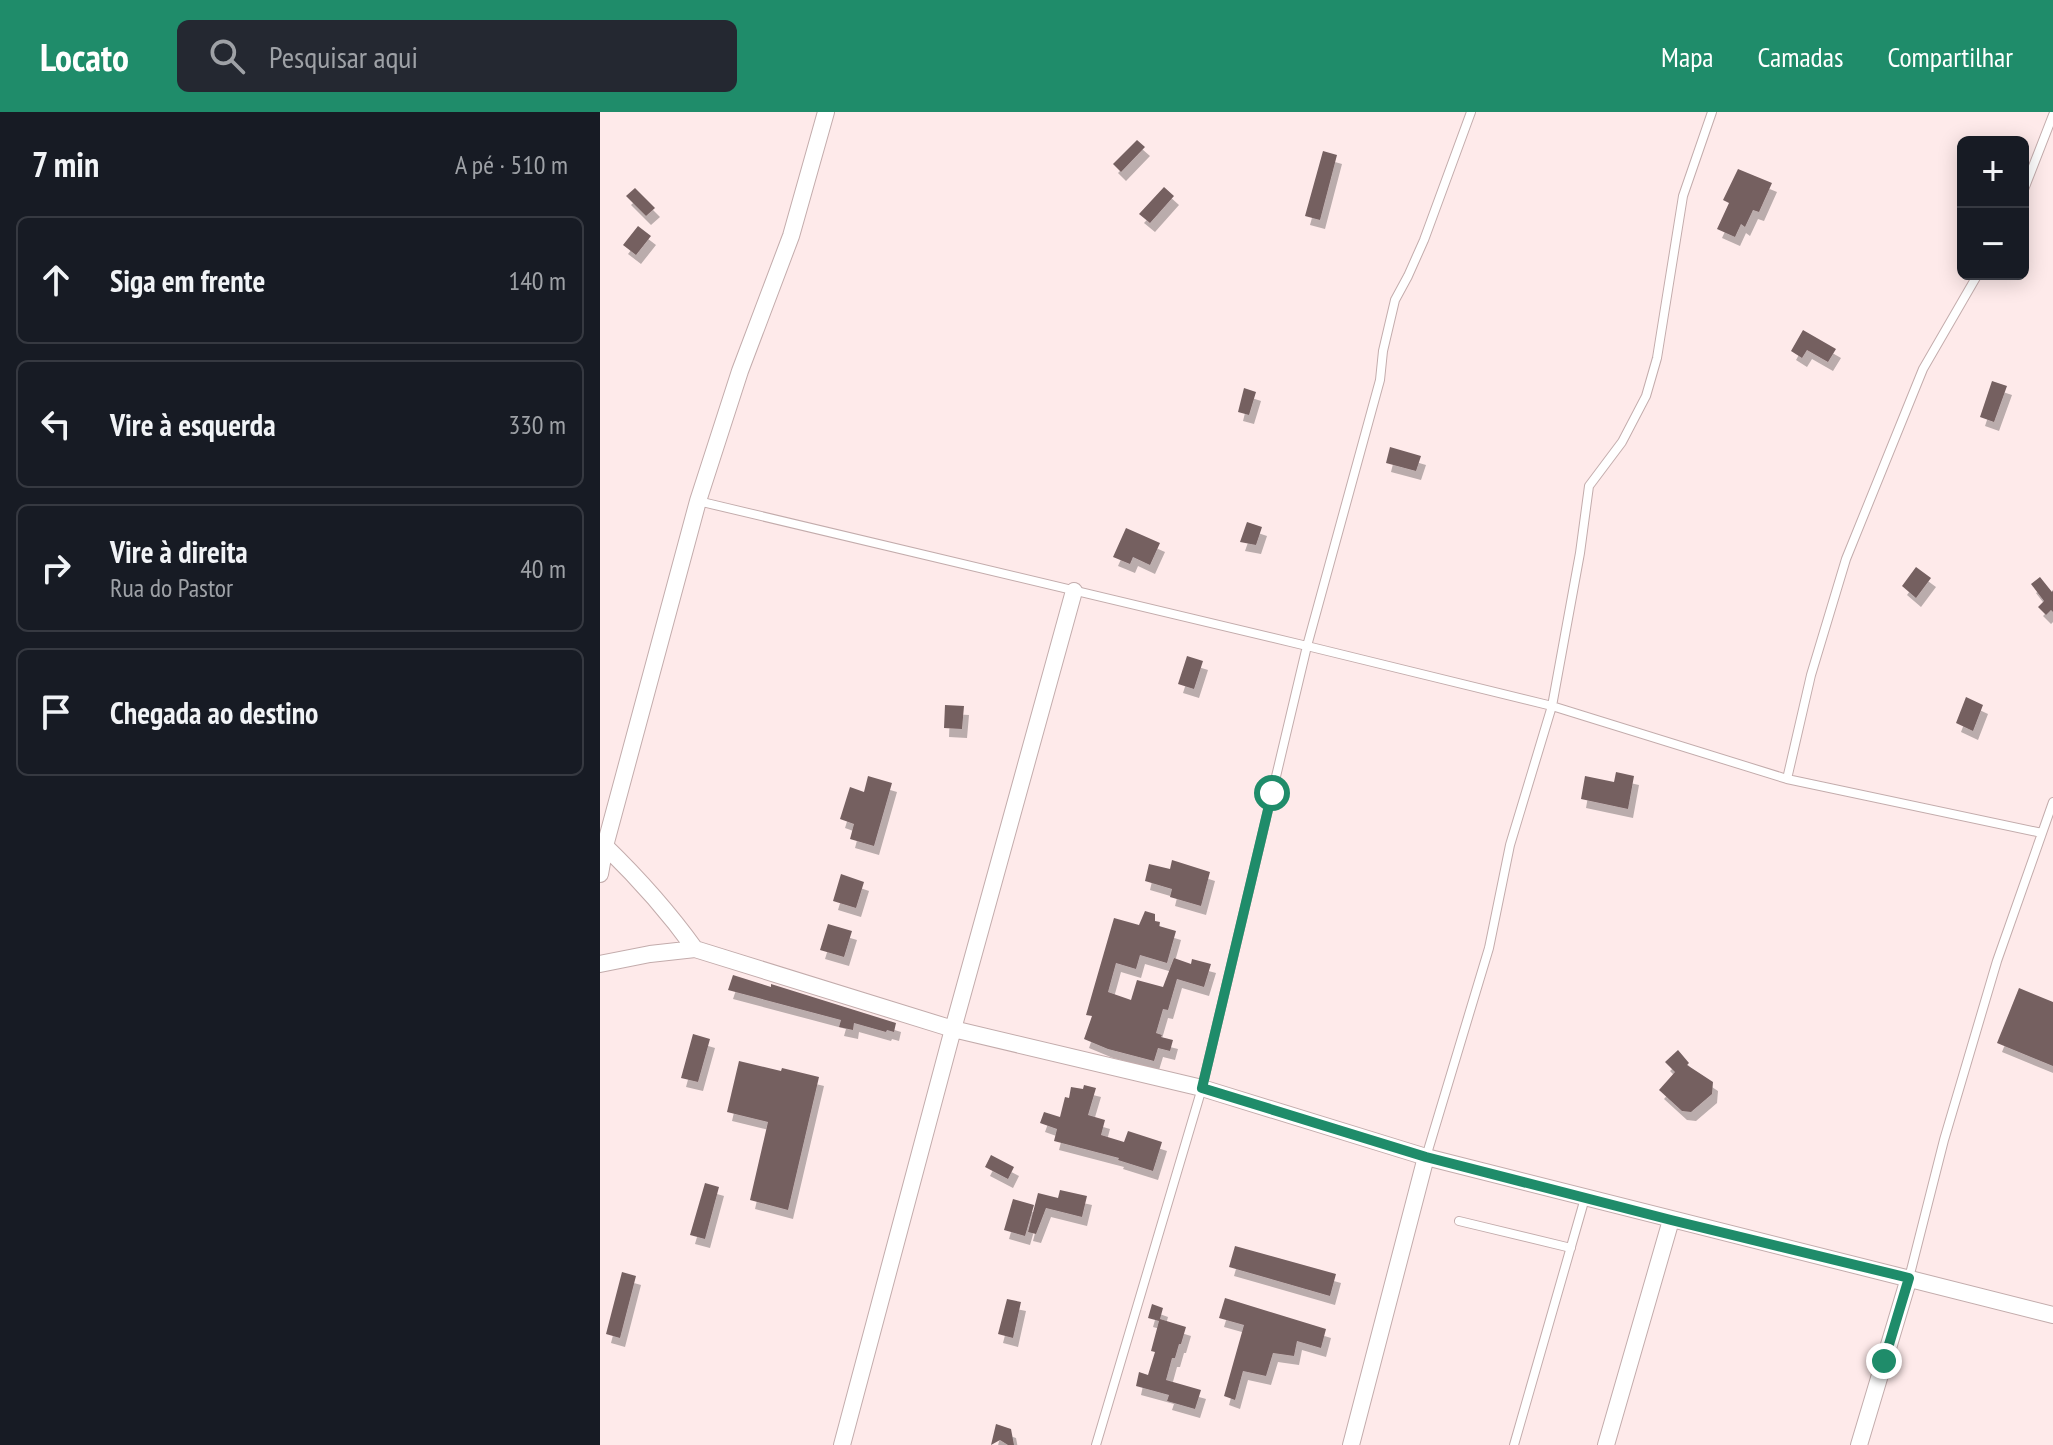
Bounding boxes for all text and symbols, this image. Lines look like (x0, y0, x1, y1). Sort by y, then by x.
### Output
search box (177, 20, 737, 92)
text: Locato (40, 32, 129, 81)
icon: search (205, 34, 249, 78)
text: Pesquisar aqui (269, 37, 418, 76)
text: Mapa (1661, 38, 1714, 75)
text: Camadas (1758, 38, 1843, 75)
text: Compartilhar (1887, 38, 2013, 75)
map controls (1957, 136, 2029, 280)
button: + (1957, 136, 2029, 208)
text: 7 min (32, 142, 99, 186)
text: A pé · 510 m (455, 148, 568, 181)
button: − (1957, 208, 2029, 280)
icon: ahead (34, 258, 78, 302)
text: Siga em frente (110, 261, 265, 300)
text: 140 m (508, 264, 566, 297)
icon: left (34, 402, 78, 446)
text: Vire à esquerda (110, 405, 276, 444)
text: 330 m (508, 408, 566, 441)
text: Vire à direita (110, 532, 248, 571)
icon: right (34, 546, 78, 590)
text: 40 m (520, 552, 566, 585)
text: Rua do Pastor (110, 571, 233, 604)
icon: arrive (34, 690, 78, 734)
text: Chegada ao destino (110, 693, 318, 732)
route start (1254, 775, 1290, 811)
route end (1866, 1343, 1902, 1379)

